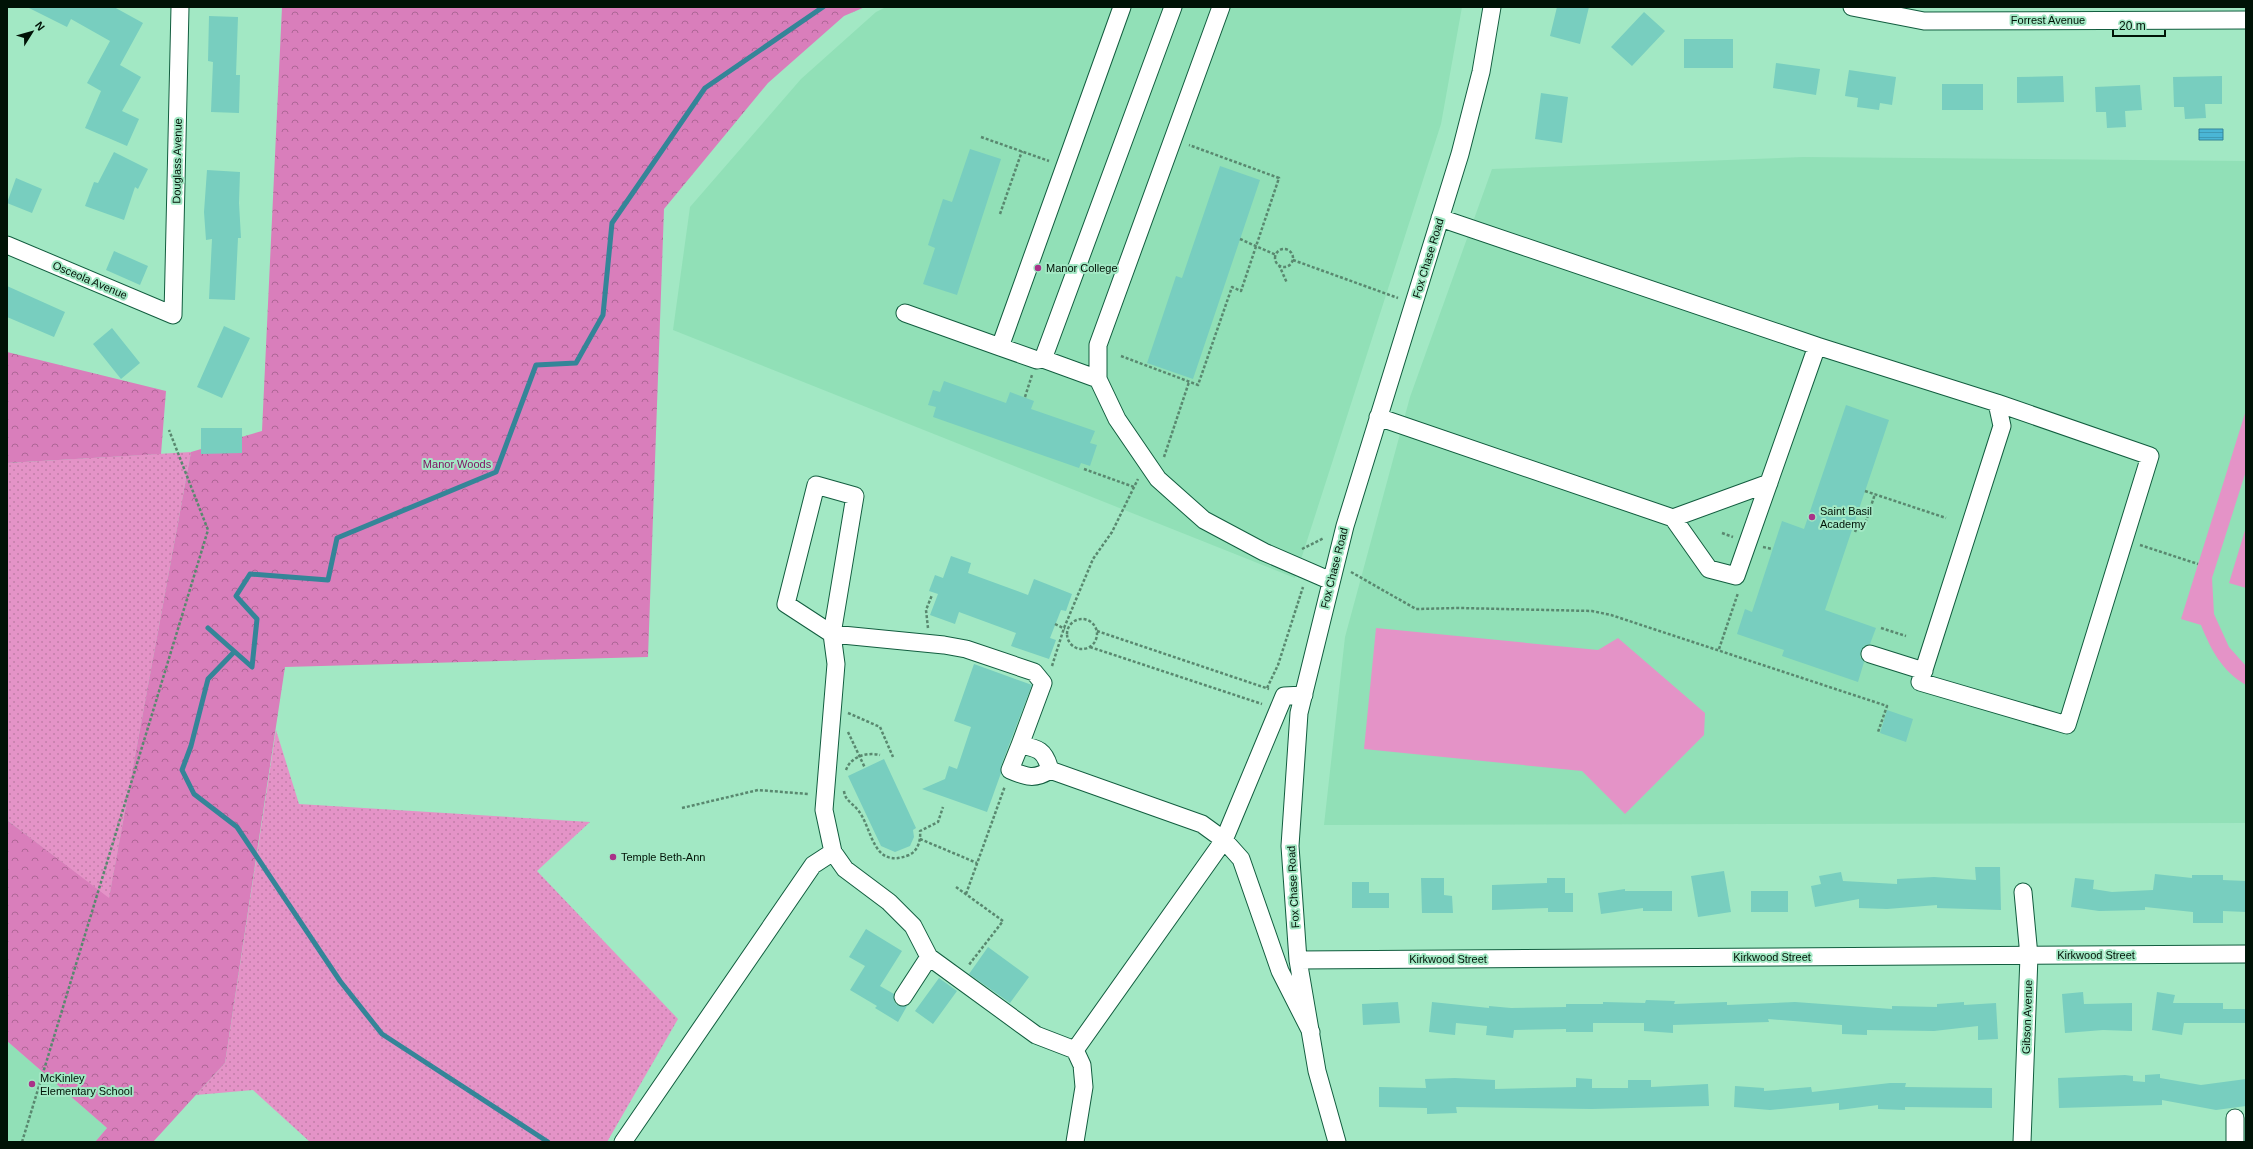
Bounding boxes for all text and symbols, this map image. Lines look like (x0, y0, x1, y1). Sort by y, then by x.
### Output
north arrow (12, 12, 52, 52)
scale bar (2113, 12, 2165, 38)
street label: Forrest Avenue (2011, 14, 2085, 26)
text: N (33, 19, 47, 33)
text: 20 m (2119, 19, 2146, 33)
street label: Douglass Avenue (170, 118, 184, 204)
street label: Fox Chase Road (1410, 217, 1446, 299)
street label: Osceola Avenue (51, 259, 129, 301)
place label: Manor College (1046, 262, 1118, 274)
marker: Manor College (1033, 263, 1043, 273)
park label: Manor Woods (423, 458, 492, 470)
place label: Saint Basil Academy (1820, 505, 1872, 530)
marker: Saint Basil Academy (1807, 512, 1817, 522)
street label: Fox Chase Road (1318, 527, 1350, 609)
street label: Fox Chase Road (1285, 845, 1301, 929)
place label: Temple Beth-Ann (621, 851, 705, 863)
marker: Temple Beth-Ann (608, 852, 618, 862)
street label: Kirkwood Street (2057, 949, 2135, 961)
street label: Kirkwood Street (1733, 951, 1811, 963)
street label: Kirkwood Street (1409, 953, 1487, 965)
street label: Gibson Avenue (2020, 980, 2034, 1054)
place label: McKinley Elementary School (40, 1072, 132, 1097)
marker: McKinley Elementary School (27, 1079, 37, 1089)

